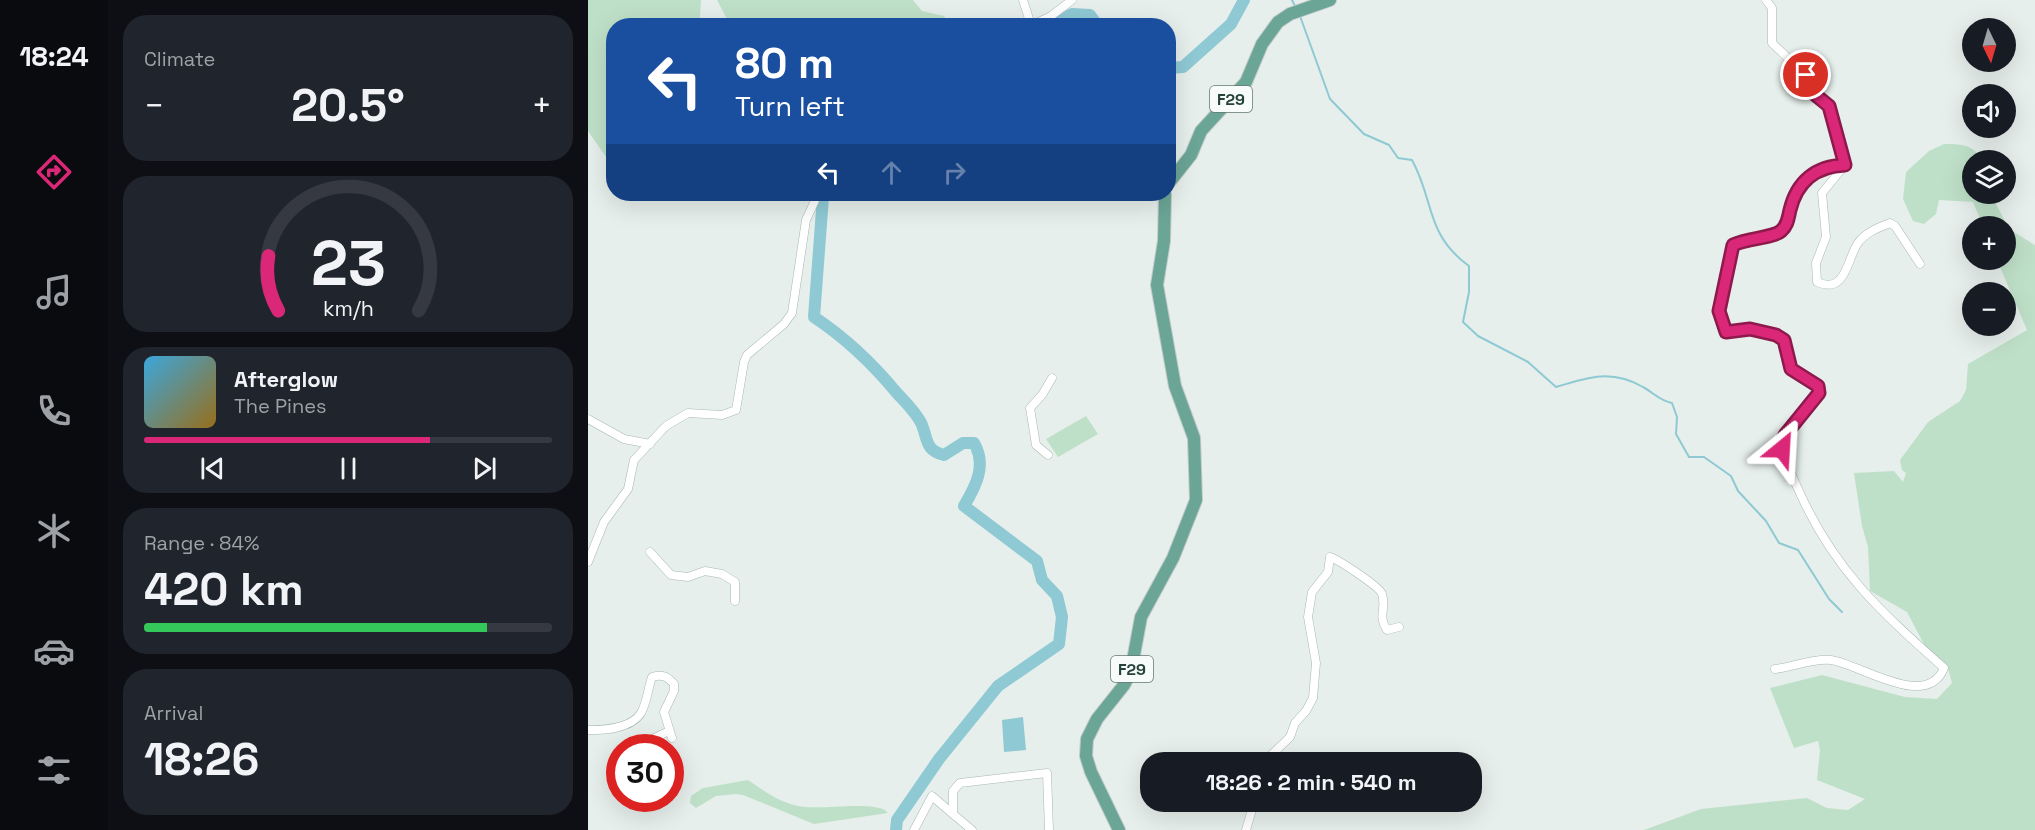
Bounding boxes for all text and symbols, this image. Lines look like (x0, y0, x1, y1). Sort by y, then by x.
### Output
north arrow (1962, 18, 2016, 72)
map controls (1962, 18, 2016, 336)
text: 80 m (735, 37, 834, 90)
text: 18:24 (19, 39, 89, 74)
icon: left (636, 42, 714, 120)
text: Climate (144, 46, 215, 72)
pin (1780, 49, 1831, 100)
icon: arrive (1789, 58, 1822, 91)
text: 20.5° (291, 77, 405, 134)
button: sound (1962, 84, 2016, 138)
text: − (144, 85, 164, 127)
text: + (532, 85, 552, 127)
road number: F29 (1210, 86, 1252, 112)
text: Turn left (735, 89, 845, 124)
button: layers (1962, 150, 2016, 204)
icon: directions (33, 151, 75, 193)
icon: left (812, 156, 845, 189)
icon: ahead (875, 156, 908, 189)
icon: right (938, 156, 971, 189)
button: + (1962, 216, 2016, 270)
text: 23 (310, 224, 385, 303)
icon: music (33, 271, 75, 313)
button: − (1962, 282, 2016, 336)
text: km/h (322, 295, 374, 322)
text: Afterglow (234, 365, 338, 393)
icon: phone (33, 390, 75, 432)
text: The Pines (234, 393, 327, 419)
position arrow (1750, 417, 1814, 481)
icon: previous (196, 452, 229, 485)
icon: pause (332, 452, 365, 485)
icon: next (468, 452, 501, 485)
icon: climate (33, 510, 75, 552)
text: Range · 84% (144, 530, 259, 556)
text: 420 km (144, 561, 304, 618)
icon: car (33, 630, 75, 672)
road number: F29 (1111, 656, 1153, 682)
text: Arrival (144, 700, 203, 726)
text: 18:26 (144, 731, 259, 788)
speed limit sign: 30 (606, 734, 684, 812)
icon: filters (33, 749, 75, 791)
text: 18:26 · 2 min · 540 m (1206, 768, 1416, 796)

